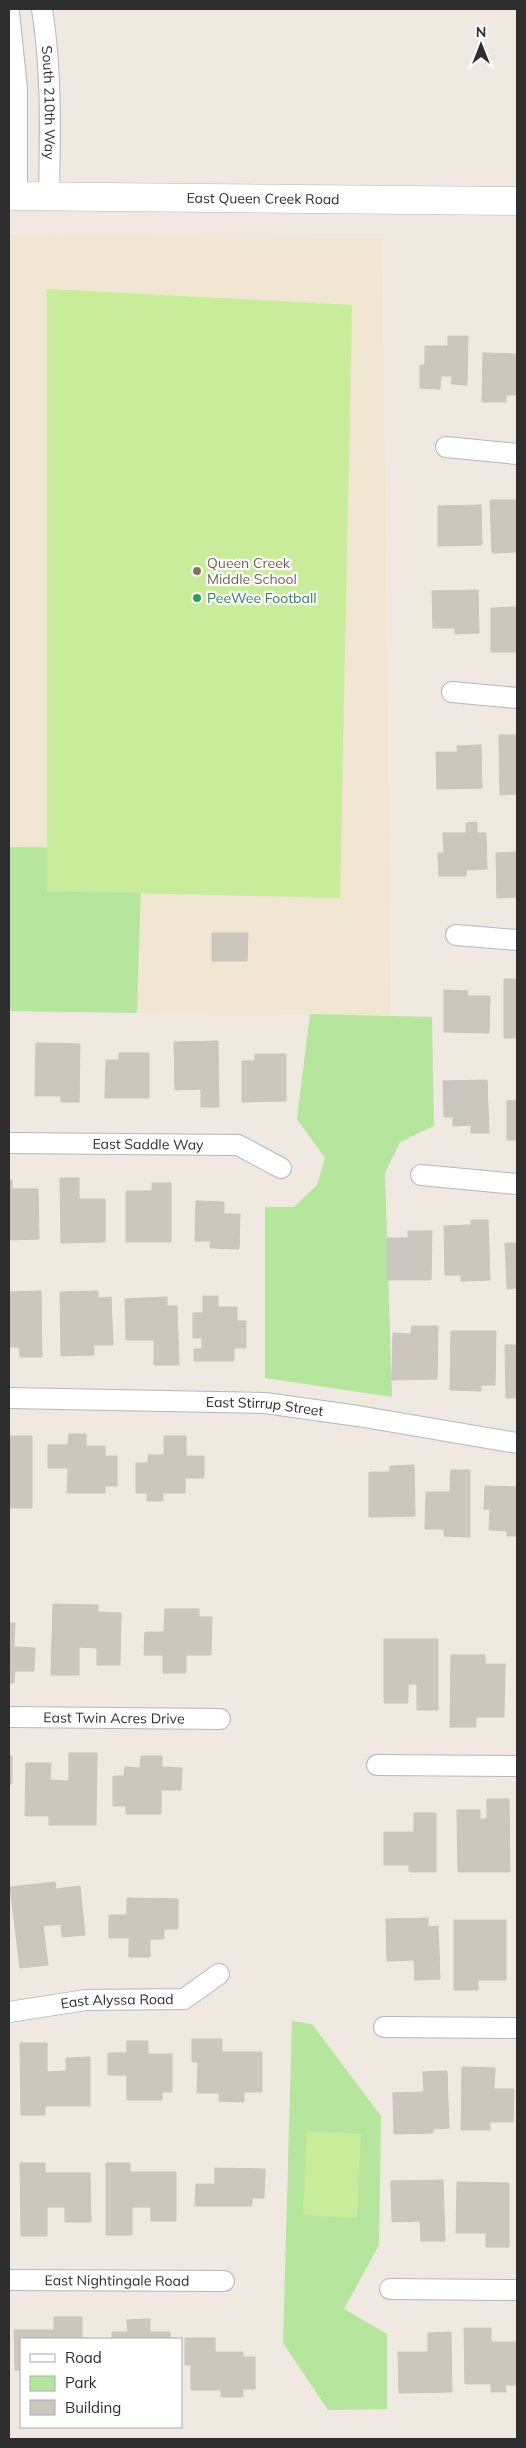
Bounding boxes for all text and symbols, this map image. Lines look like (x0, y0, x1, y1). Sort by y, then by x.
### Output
north arrow (456, 20, 506, 70)
text: N (476, 23, 486, 41)
street label: South 210th Way (38, 45, 59, 160)
street label: East Queen Creek Road (186, 189, 340, 208)
place label: Queen Creek Middle School (207, 554, 297, 588)
marker: Queen Creek Middle School (191, 565, 203, 577)
place label: PeeWee Football (207, 589, 317, 607)
marker: PeeWee Football (191, 592, 203, 604)
street label: East Saddle Way (92, 1135, 204, 1154)
street label: East Stirrup Street (206, 1393, 325, 1420)
street label: East Twin Acres Drive (43, 1708, 185, 1728)
street label: East Alyssa Road (59, 1990, 174, 2013)
street label: East Nightingale Road (45, 2271, 189, 2290)
legend (20, 2338, 182, 2428)
text: Road (65, 2348, 102, 2367)
text: Park (65, 2373, 97, 2392)
text: Building (65, 2398, 121, 2417)

